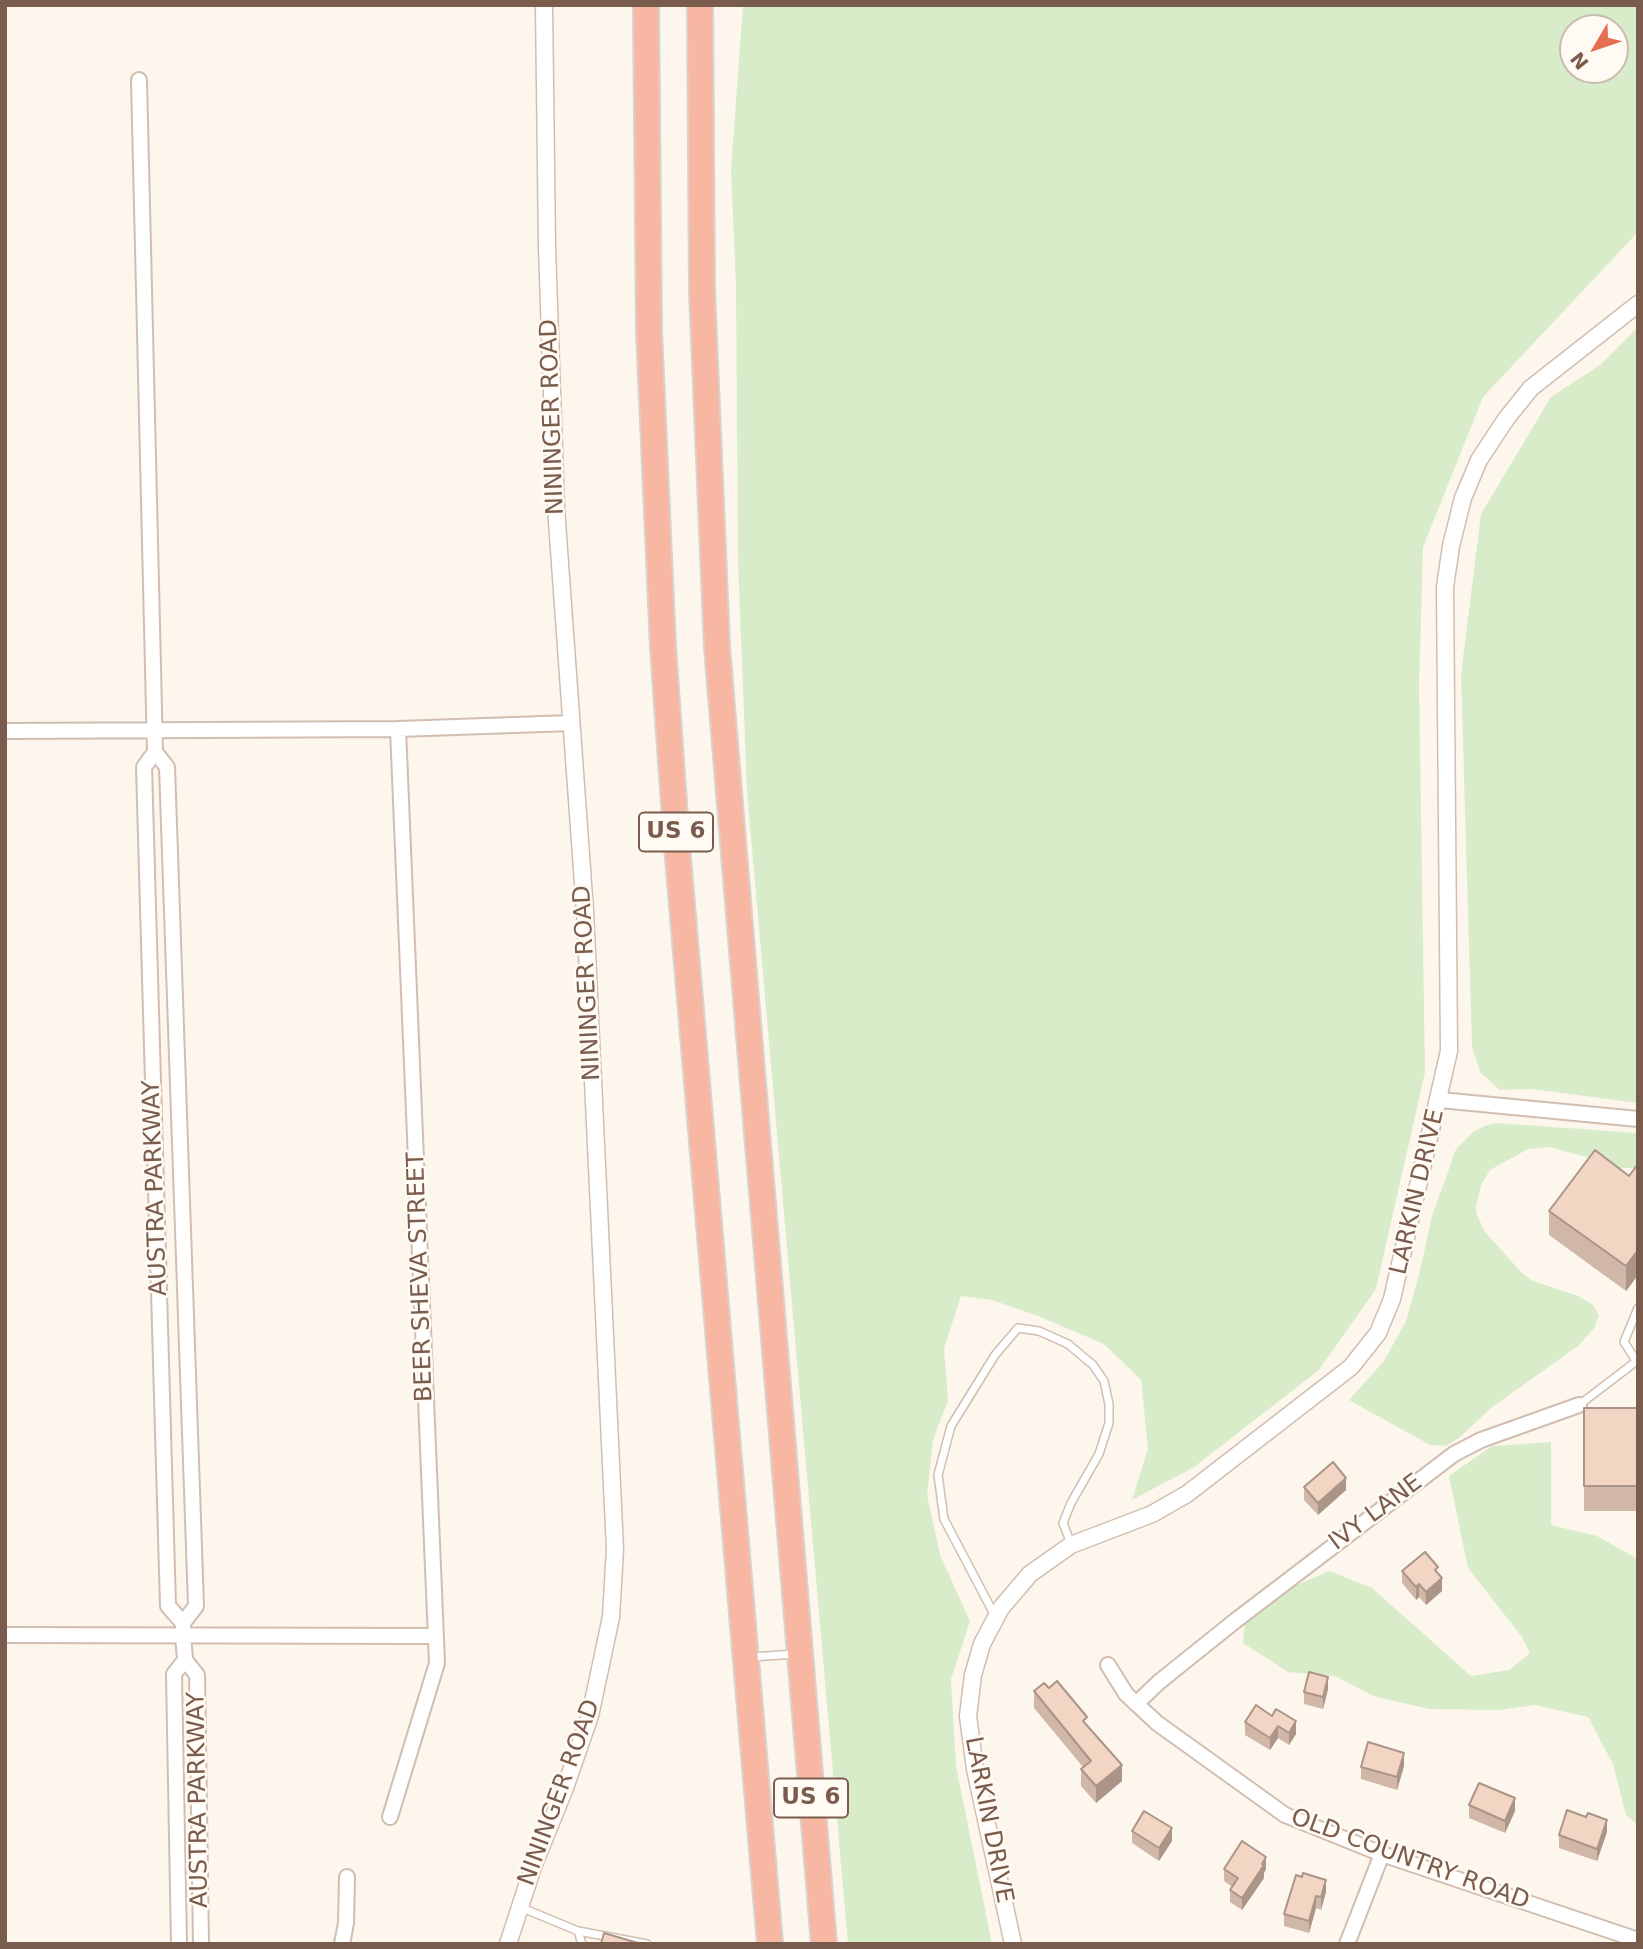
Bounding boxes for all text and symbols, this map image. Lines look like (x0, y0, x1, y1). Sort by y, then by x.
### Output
north arrow (1559, 14, 1629, 84)
text: N (1566, 48, 1593, 74)
street label: NININGER ROAD (535, 318, 571, 516)
road number: US 6 (639, 812, 713, 852)
street label: NININGER ROAD (568, 884, 608, 1082)
street label: AUSTRA PARKWAY (138, 1079, 174, 1297)
street label: LARKIN DRIVE (1385, 1106, 1451, 1278)
street label: BEER SHEVA STREET (402, 1152, 440, 1402)
street label: IVY LANE (1324, 1469, 1428, 1557)
street label: AUSTRA PARKWAY (183, 1692, 215, 1908)
street label: NININGER ROAD (513, 1696, 607, 1890)
street label: LARKIN DRIVE (958, 1734, 1018, 1906)
road number: US 6 (774, 1778, 848, 1817)
street label: OLD COUNTRY ROAD (1287, 1803, 1533, 1917)

